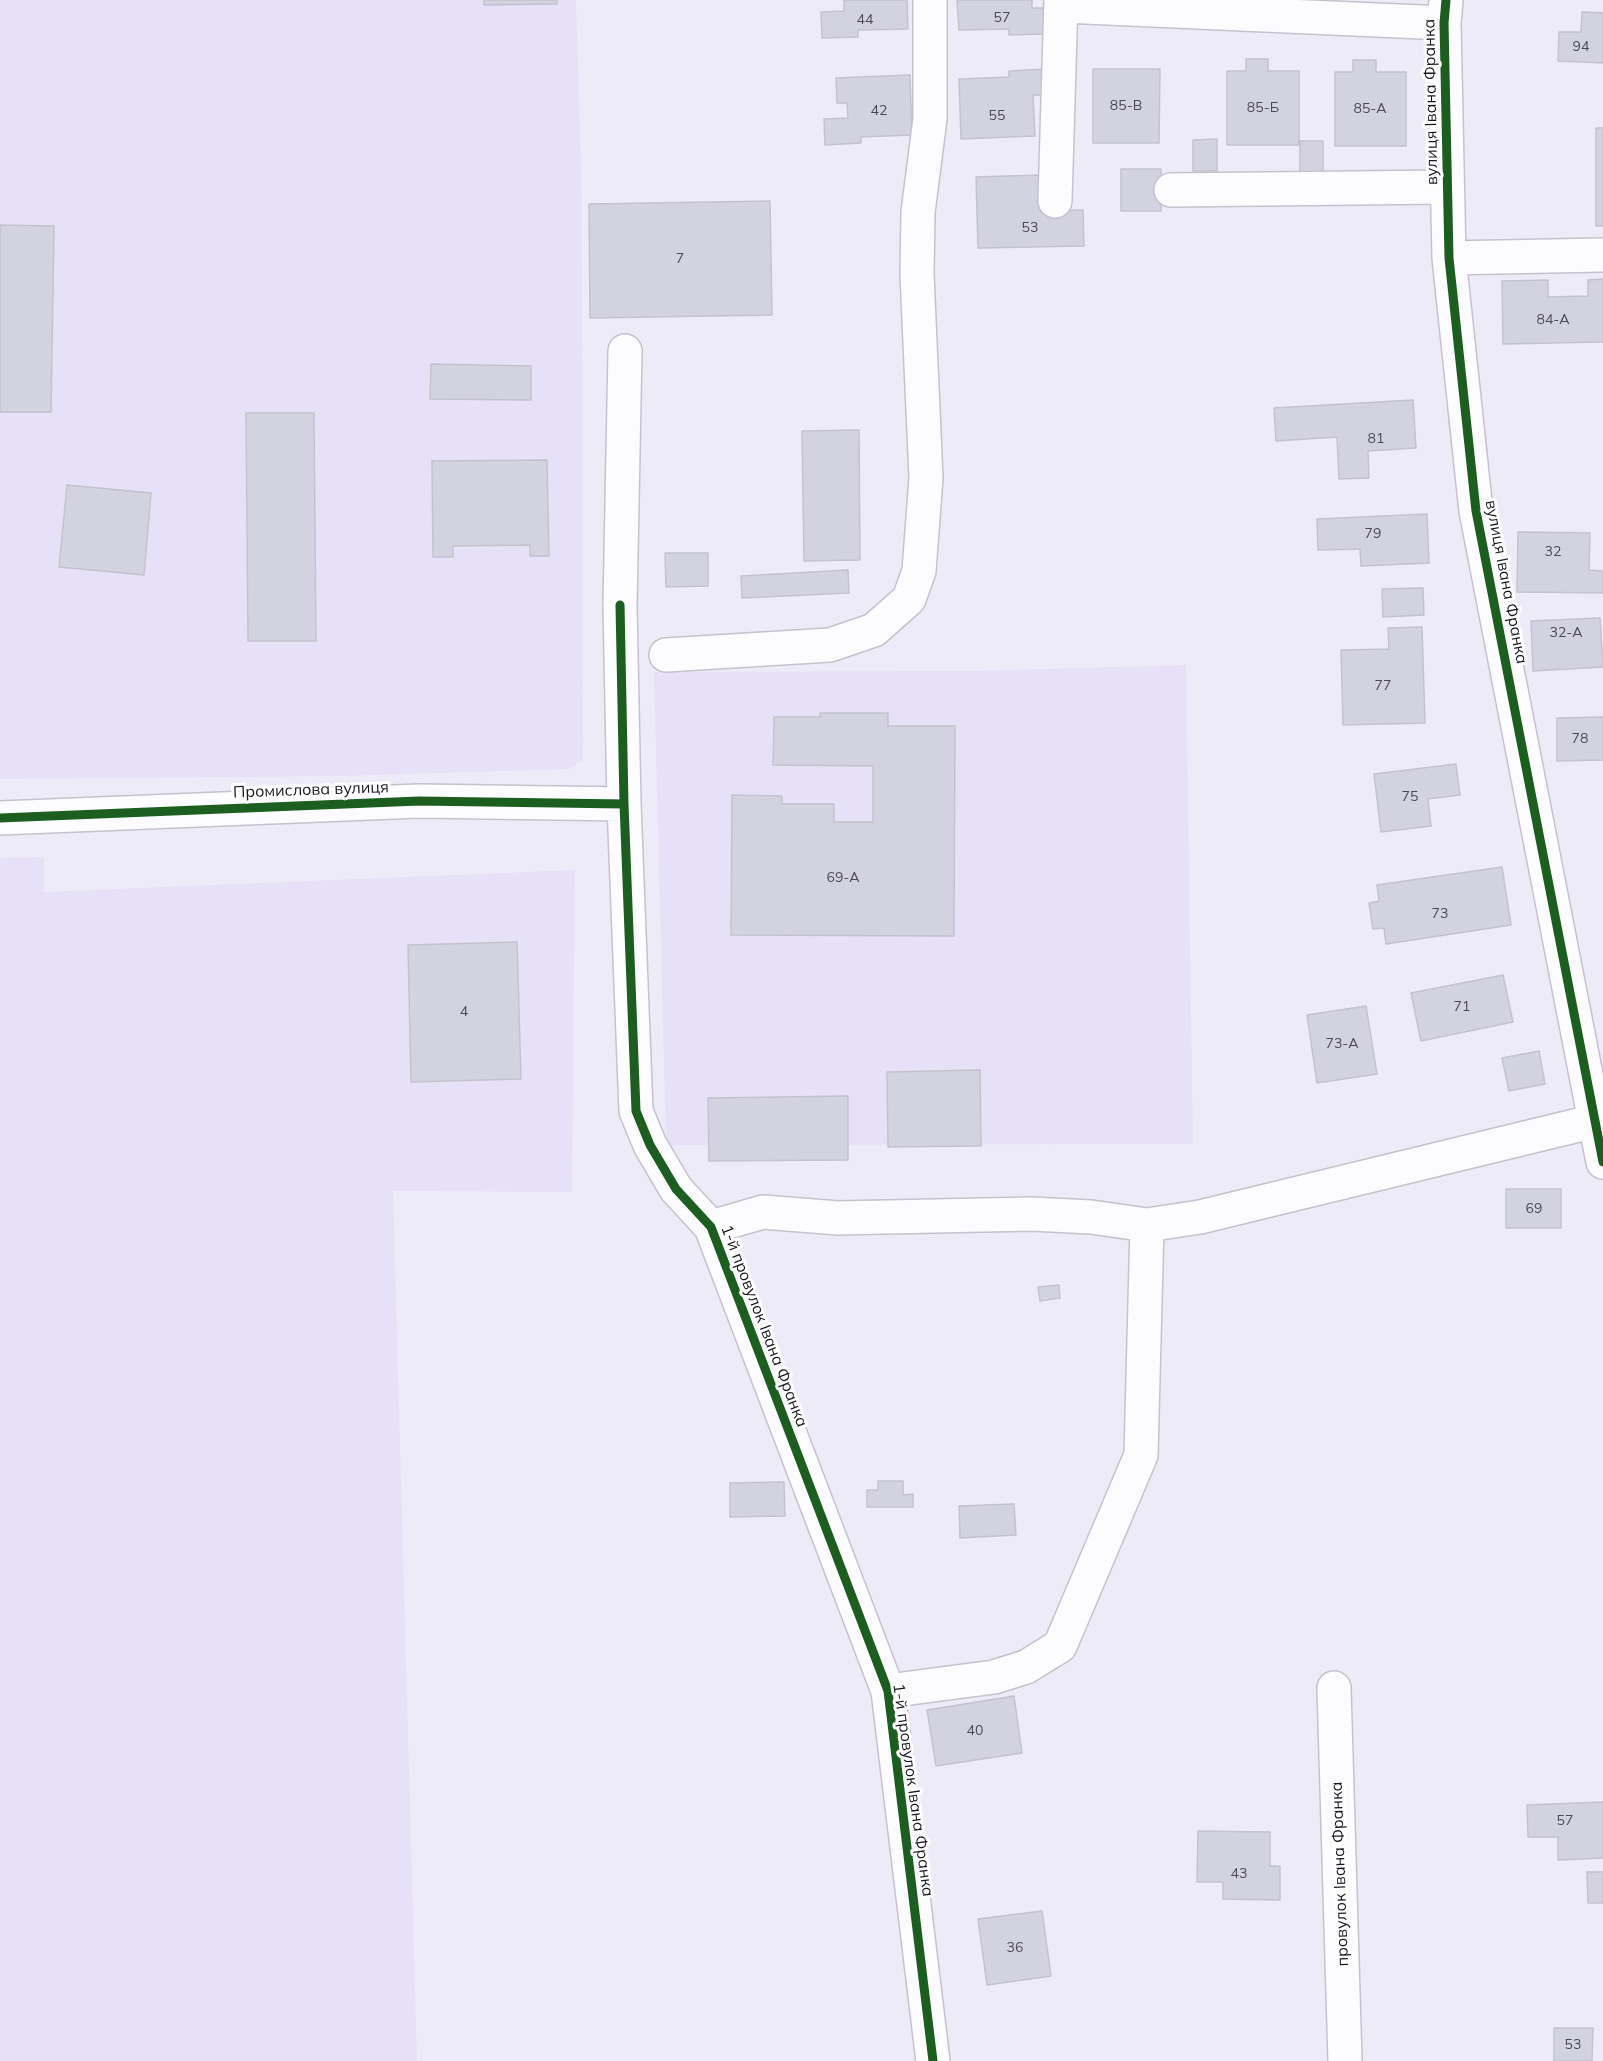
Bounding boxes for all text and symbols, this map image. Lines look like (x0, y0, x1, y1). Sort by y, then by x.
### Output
house number: 57 (994, 10, 1010, 26)
house number: 44 (857, 12, 873, 28)
street label: вулиця Івана Франка (1420, 19, 1442, 185)
house number: 94 (1573, 39, 1589, 55)
house number: 85-В (1110, 98, 1142, 114)
house number: 85-Б (1247, 100, 1279, 116)
house number: 85-А (1354, 101, 1386, 117)
house number: 42 (871, 103, 887, 119)
house number: 55 (989, 108, 1005, 124)
house number: 53 (1022, 220, 1038, 236)
house number: 7 (676, 251, 684, 267)
house number: 84-А (1537, 312, 1569, 328)
house number: 81 (1368, 431, 1384, 447)
street label: вулиця Івана Франка (1481, 498, 1531, 666)
house number: 79 (1365, 526, 1381, 542)
house number: 32 (1545, 544, 1561, 560)
house number: 32-А (1550, 625, 1582, 641)
house number: 77 (1375, 678, 1391, 694)
house number: 78 (1572, 731, 1588, 747)
street label: Промислова вулиця (233, 778, 389, 802)
house number: 75 (1402, 789, 1418, 805)
house number: 69-А (827, 870, 859, 886)
house number: 73 (1432, 906, 1448, 922)
house number: 71 (1454, 999, 1470, 1015)
house number: 4 (460, 1004, 468, 1020)
house number: 73-А (1326, 1036, 1358, 1052)
house number: 69 (1526, 1201, 1542, 1217)
street label: 1-й провулок Івана Франка (717, 1222, 811, 1430)
street label: 1-й провулок Івана Франка (889, 1682, 937, 1898)
house number: 40 (967, 1723, 983, 1739)
street label: провулок Івана Франка (1327, 1781, 1353, 1967)
house number: 57 (1557, 1813, 1573, 1829)
house number: 43 (1231, 1866, 1247, 1882)
house number: 36 (1007, 1940, 1023, 1956)
house number: 53 (1565, 2037, 1581, 2053)

